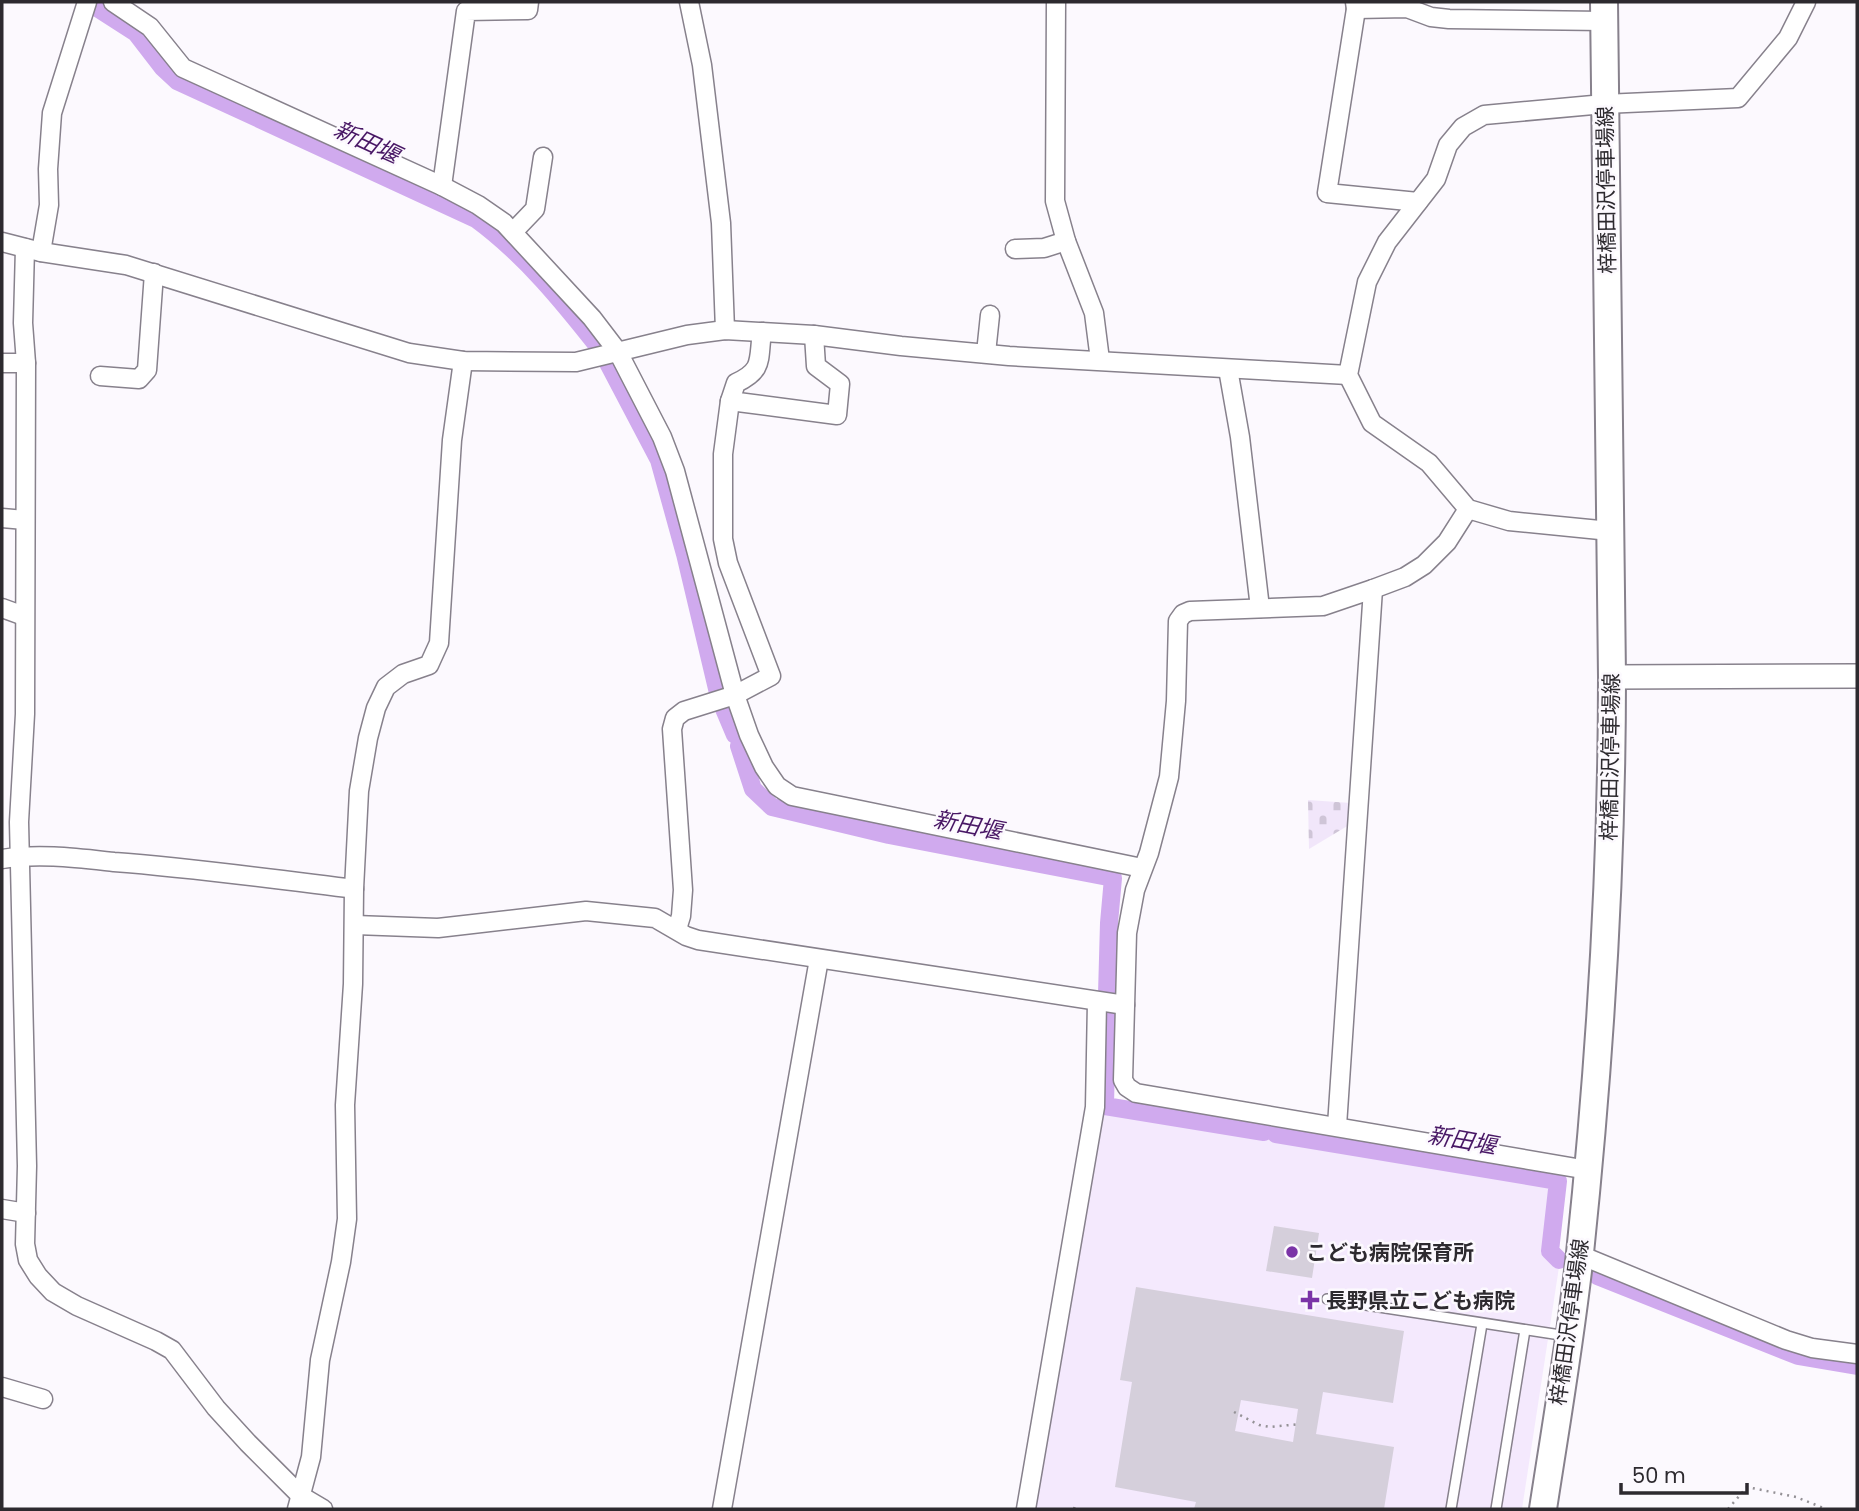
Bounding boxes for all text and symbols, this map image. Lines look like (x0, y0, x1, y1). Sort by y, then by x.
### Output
street label: 梓橋田沢停車場線 (1590, 106, 1622, 274)
water label: 新田堰 (329, 113, 409, 173)
street label: 梓橋田沢停車場線 (1594, 673, 1626, 841)
water label: 新田堰 (931, 803, 1009, 848)
water label: 新田堰 (1425, 1118, 1503, 1162)
street label: 梓橋田沢停車場線 (1543, 1237, 1595, 1407)
place label: こども病院保育所 (1306, 1238, 1474, 1267)
marker: こども病院保育所 (1284, 1244, 1300, 1260)
place label: 長野県立こども病院 (1326, 1286, 1515, 1315)
marker: 長野県立こども病院 (1300, 1290, 1320, 1310)
scale bar (1621, 1452, 1747, 1496)
text: 50 m (1632, 1461, 1686, 1490)

